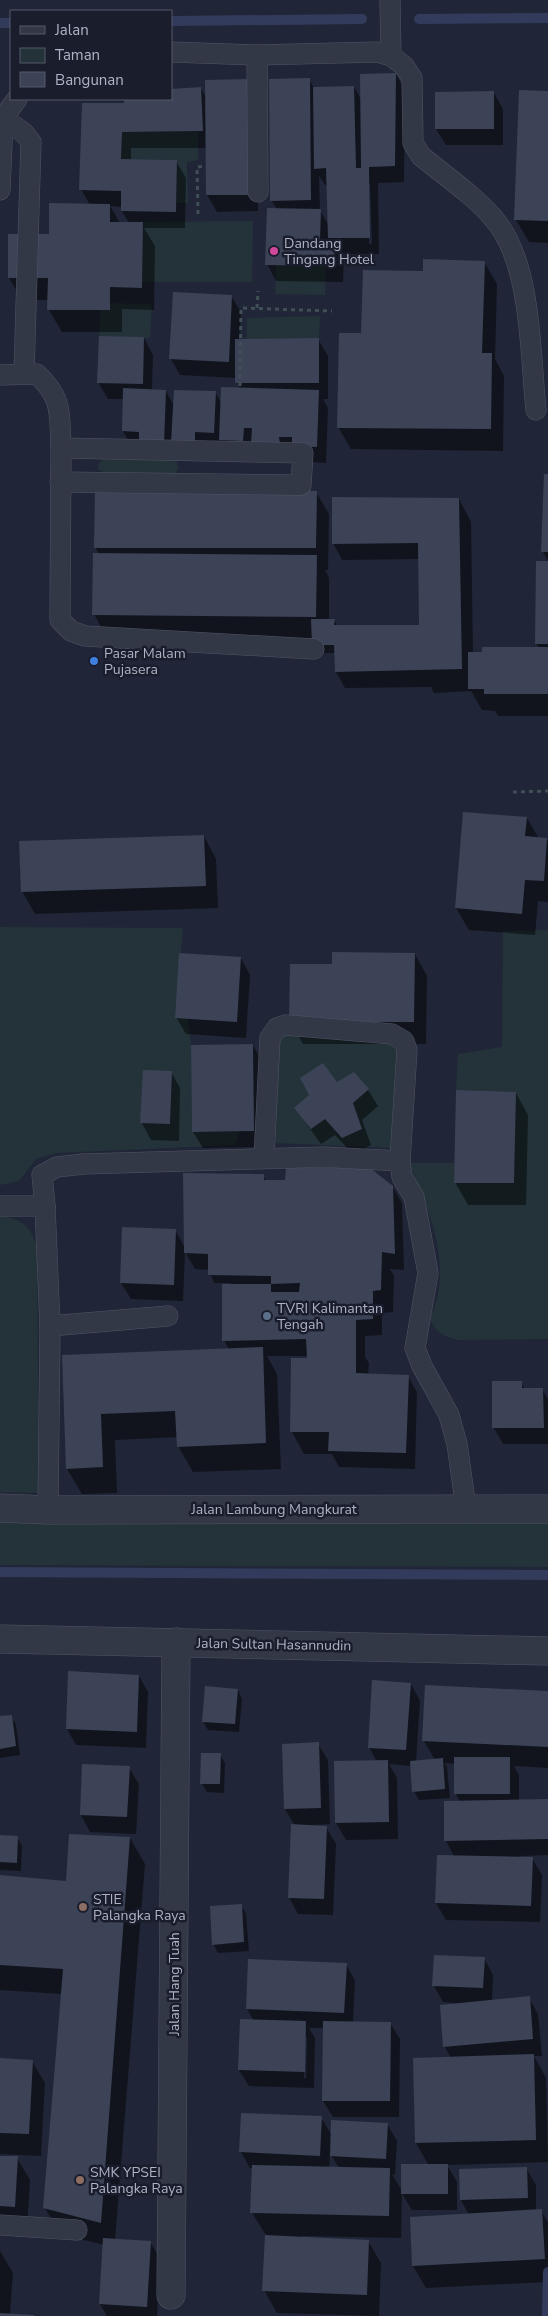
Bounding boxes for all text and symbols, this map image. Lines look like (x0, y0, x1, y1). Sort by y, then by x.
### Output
legend (10, 10, 172, 100)
text: Jalan (54, 20, 89, 40)
text: Taman (55, 45, 100, 65)
text: Bangunan (55, 70, 124, 90)
place label: Dandang Tingang Hotel (284, 234, 375, 269)
marker: Dandang Tingang Hotel (268, 245, 280, 257)
place label: Pasar Malam Pujasera (104, 644, 186, 679)
marker: Pasar Malam Pujasera (88, 655, 100, 667)
place label: TVRI Kalimantan Tengah (277, 1299, 383, 1334)
marker: TVRI Kalimantan Tengah (261, 1310, 273, 1322)
street label: Jalan Lambung Mangkurat (190, 1500, 357, 1519)
street label: Jalan Sultan Hasannudin (195, 1634, 352, 1655)
place label: STIE Palangka Raya (93, 1890, 186, 1925)
marker: STIE Palangka Raya (77, 1901, 89, 1913)
street label: Jalan Hang Tuah (165, 1932, 184, 2037)
place label: SMK YPSEI Palangka Raya (90, 2163, 183, 2198)
marker: SMK YPSEI Palangka Raya (74, 2174, 86, 2186)

